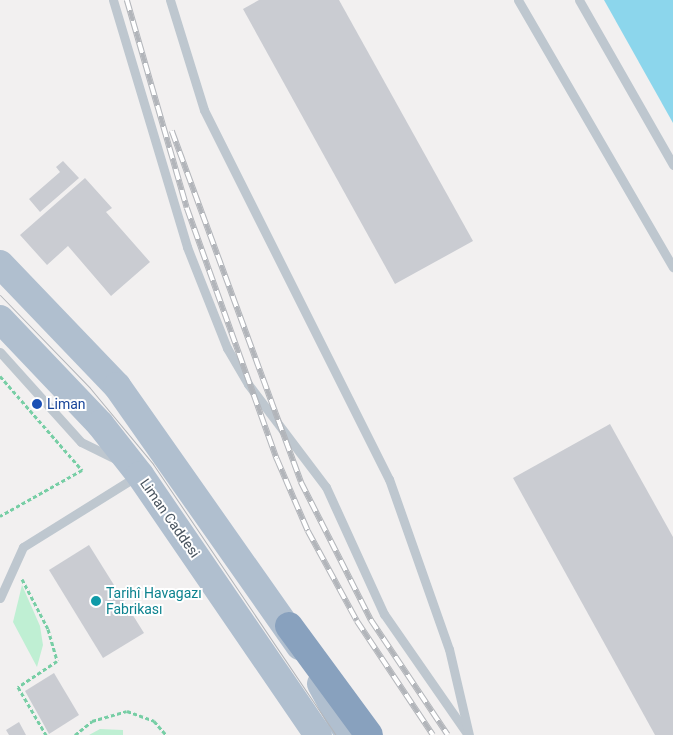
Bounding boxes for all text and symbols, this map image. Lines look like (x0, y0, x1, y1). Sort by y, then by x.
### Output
place label: Liman (47, 396, 86, 412)
marker: Liman (31, 398, 43, 410)
street label: Liman Caddesi (137, 475, 203, 561)
place label: Tarihî Havagazı Fabrikası (106, 585, 202, 618)
marker: Tarihî Havagazı Fabrikası (90, 595, 102, 607)

